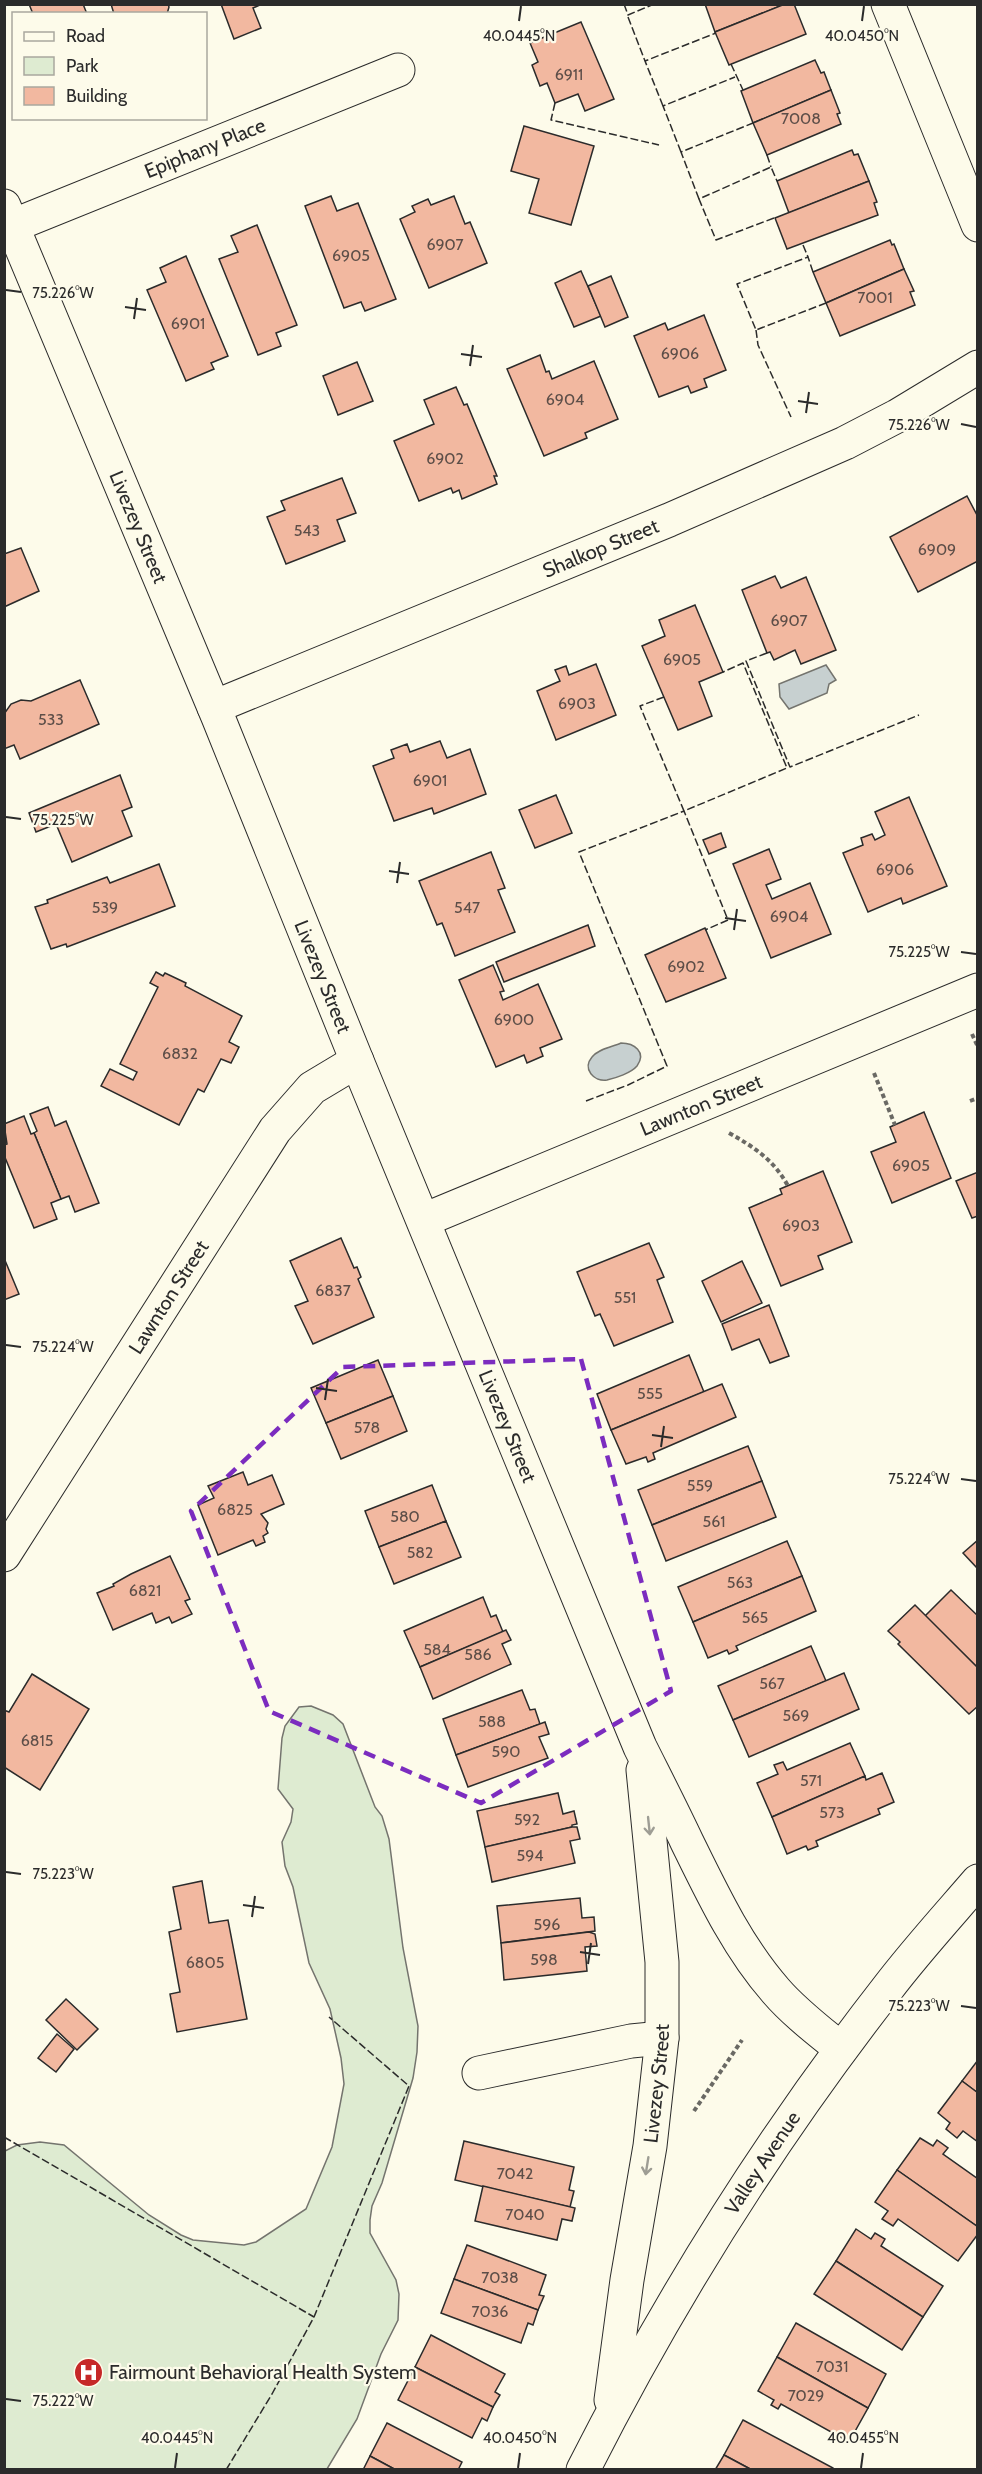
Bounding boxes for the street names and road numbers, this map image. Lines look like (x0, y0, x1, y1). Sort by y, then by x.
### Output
street label: Epiphany Place (141, 113, 269, 183)
street label: Livezey Street (104, 467, 173, 587)
street label: Shalkop Street (539, 513, 662, 583)
street label: Livezey Street (289, 917, 357, 1037)
street label: Lawnton Street (637, 1069, 766, 1141)
street label: Lawnton Street (124, 1236, 214, 1358)
street label: Livezey Street (474, 1366, 542, 1486)
street label: Livezey Street (638, 2024, 674, 2144)
street label: Valley Avenue (719, 2107, 805, 2219)

